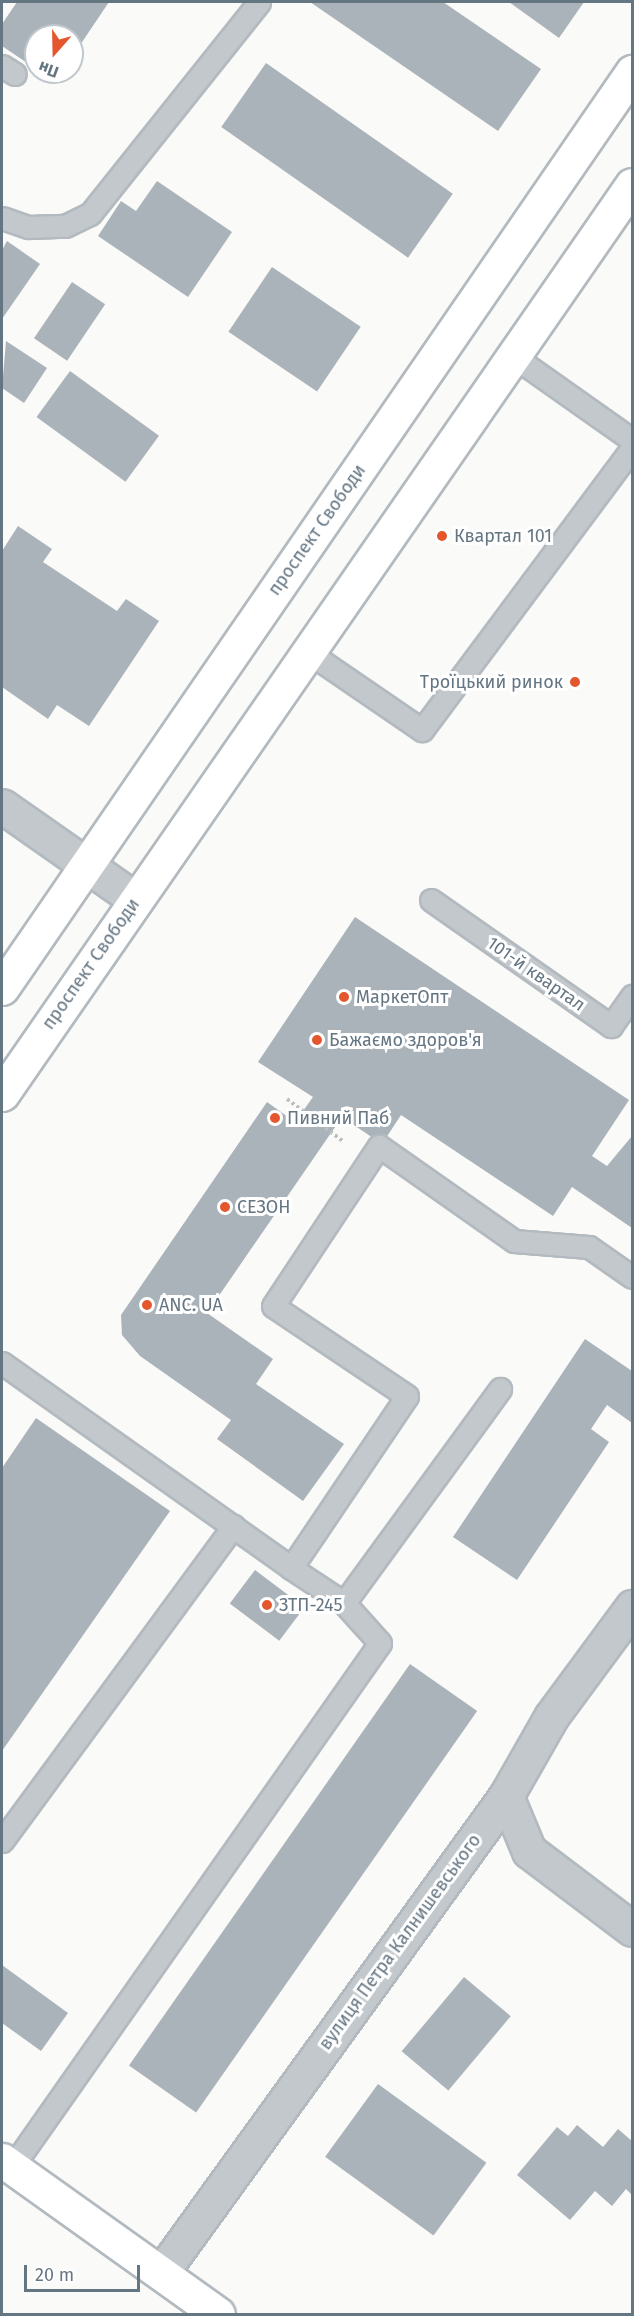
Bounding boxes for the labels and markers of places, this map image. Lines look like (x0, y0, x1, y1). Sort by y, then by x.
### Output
place label: Квартал 101 (454, 525, 552, 547)
marker: Квартал 101 (435, 529, 449, 543)
place label: Троїцький ринок (420, 671, 563, 693)
marker: Троїцький ринок (568, 675, 582, 689)
place label: МаркетОпт (356, 986, 448, 1008)
marker: МаркетОпт (337, 990, 351, 1004)
place label: Бажаємо здоров'я (329, 1029, 482, 1051)
marker: Бажаємо здоров'я (310, 1033, 324, 1047)
place label: Пивний Паб (287, 1107, 390, 1129)
marker: Пивний Паб (268, 1111, 282, 1125)
place label: СЕЗОН (237, 1196, 291, 1218)
marker: СЕЗОН (218, 1200, 232, 1214)
place label: ANC. UA (159, 1294, 223, 1316)
marker: ANC. UA (140, 1298, 154, 1312)
place label: ЗТП-245 (279, 1594, 342, 1616)
marker: ЗТП-245 (260, 1598, 274, 1612)

